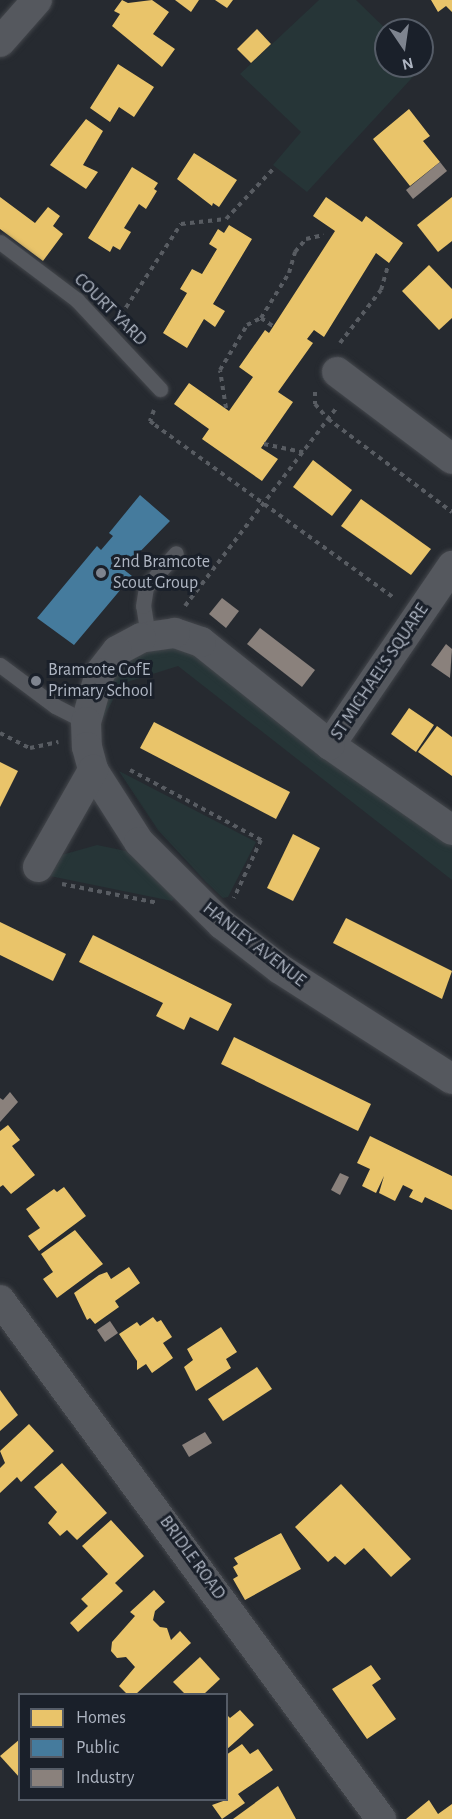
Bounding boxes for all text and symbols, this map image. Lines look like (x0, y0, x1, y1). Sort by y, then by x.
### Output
north arrow (374, 18, 434, 78)
text: N (400, 55, 415, 73)
street label: COURT YARD (69, 269, 151, 351)
place label: 2nd Bramcote Scout Group (113, 552, 210, 594)
marker: 2nd Bramcote Scout Group (94, 566, 108, 580)
street label: ST MICHAEL'S SQUARE (326, 600, 434, 744)
place label: Bramcote CofE Primary School (48, 660, 153, 702)
marker: Bramcote CofE Primary School (29, 674, 43, 688)
street label: HANLEY AVENUE (198, 898, 310, 992)
street label: BRIDLE ROAD (154, 1512, 230, 1604)
legend (18, 1693, 228, 1801)
text: Homes (76, 1709, 126, 1727)
text: Public (76, 1739, 119, 1757)
text: Industry (76, 1769, 135, 1787)

